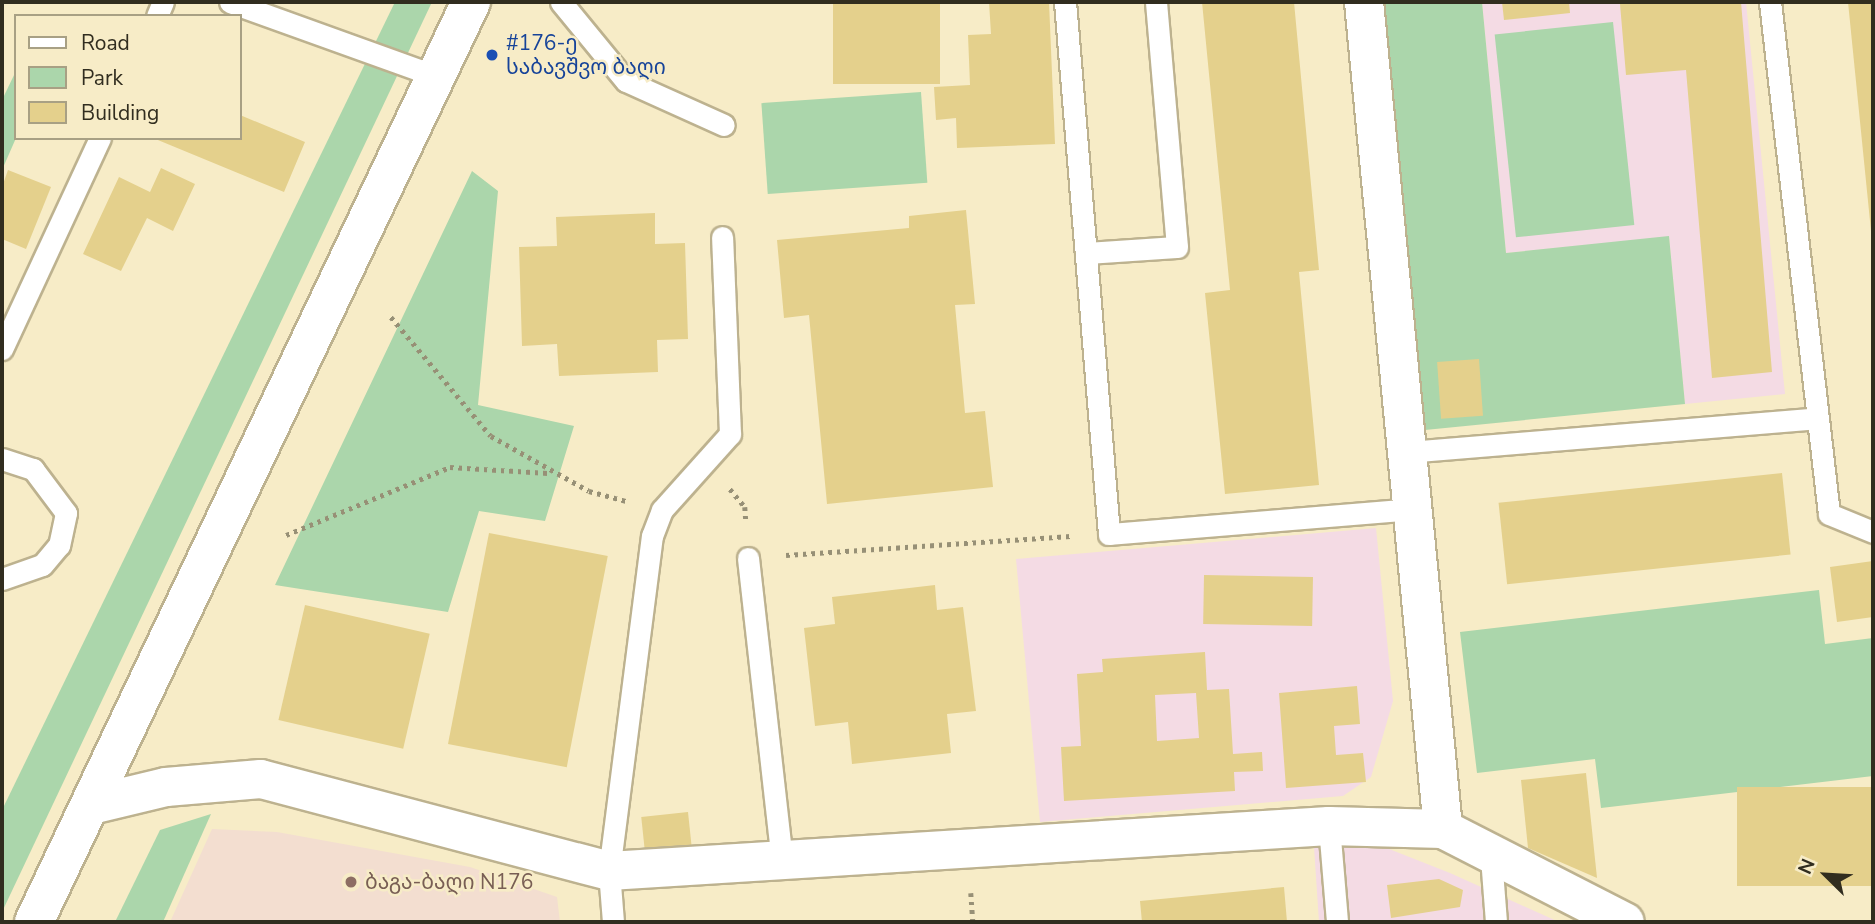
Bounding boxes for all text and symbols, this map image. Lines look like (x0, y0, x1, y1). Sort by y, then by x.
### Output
legend (14, 14, 242, 140)
text: Road (81, 29, 130, 57)
place label: #176-ე საბავშვო ბაღი (506, 30, 666, 80)
marker: #176-ე საბავშვო ბაღი (484, 47, 500, 63)
text: Park (81, 64, 123, 92)
text: Building (81, 99, 159, 127)
north arrow (1791, 840, 1861, 910)
text: N (1792, 855, 1822, 878)
place label: ბაგა-ბაღი N176 (365, 869, 533, 895)
marker: ბაგა-ბაღი N176 (343, 874, 359, 890)

